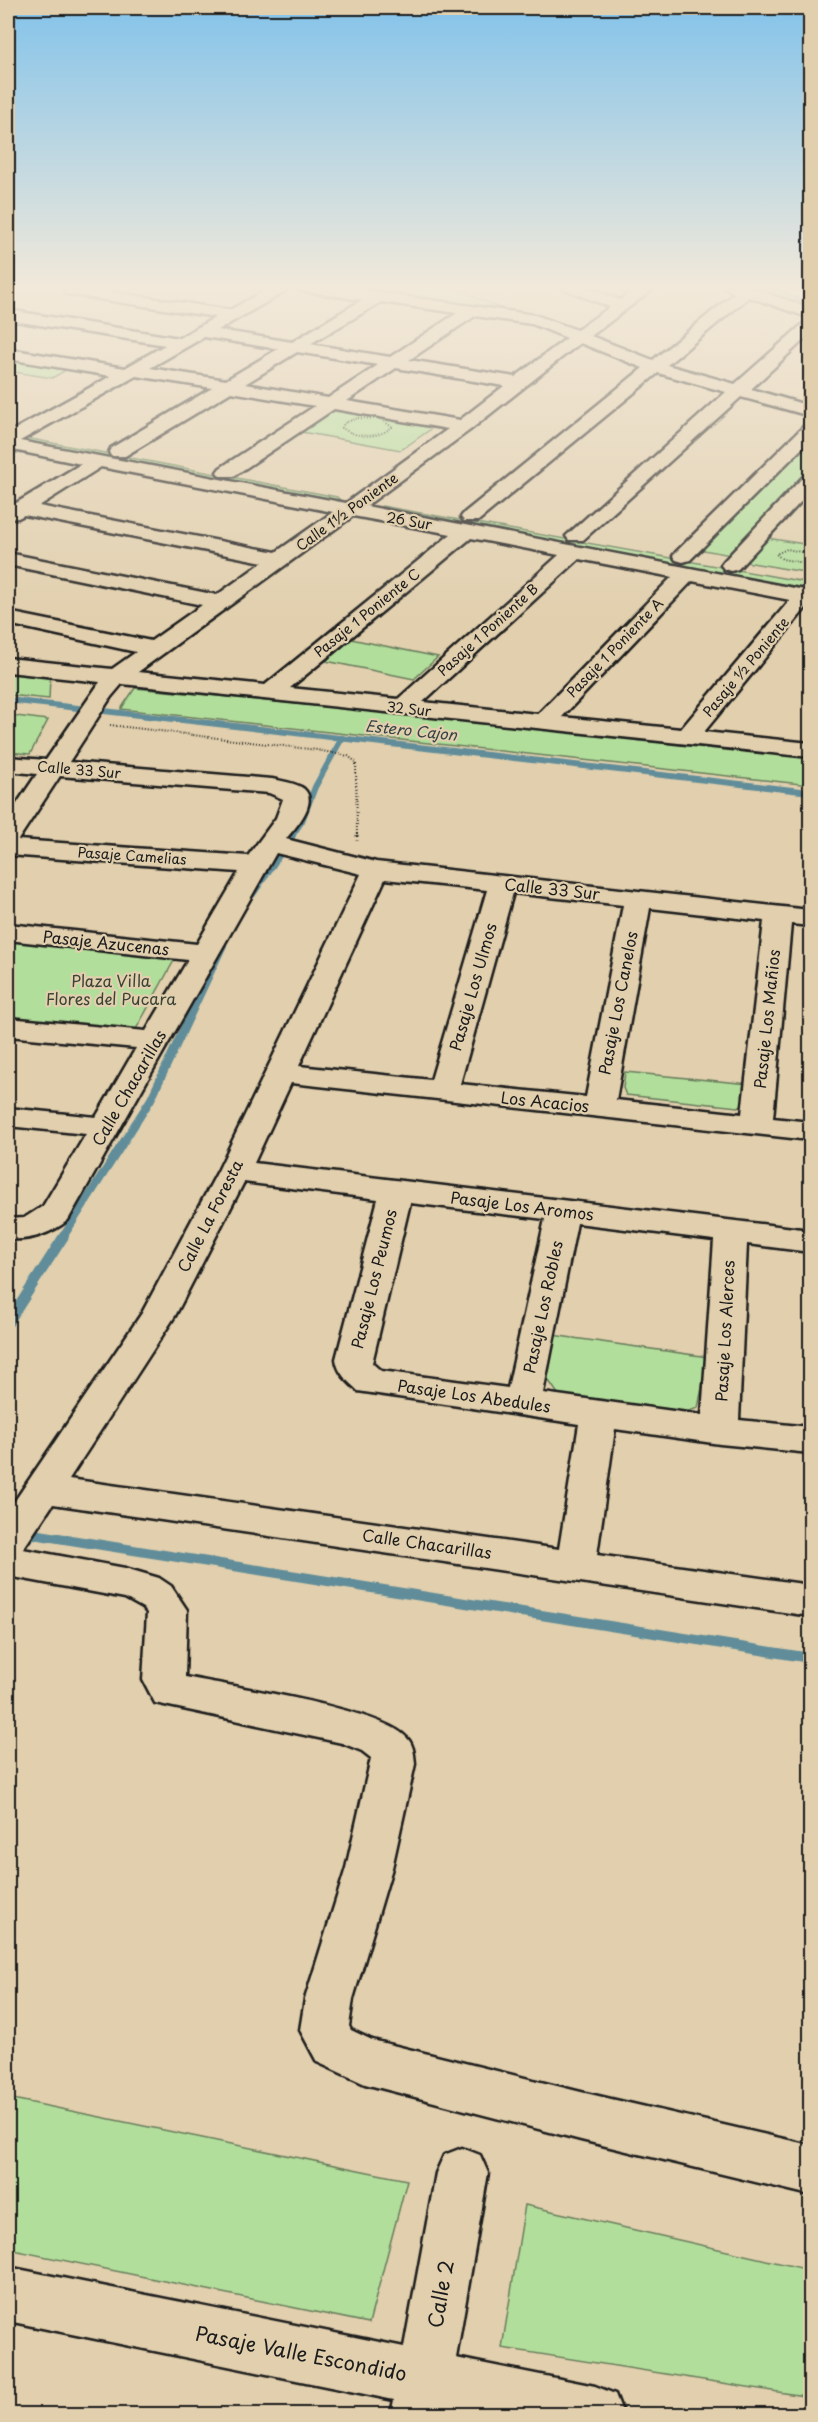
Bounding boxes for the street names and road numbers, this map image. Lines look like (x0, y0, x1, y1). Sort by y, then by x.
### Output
street label: Calle 1½ Poniente (291, 467, 402, 556)
street label: 26 Sur (385, 506, 434, 535)
street label: Pasaje 1 Poniente C (309, 563, 424, 662)
street label: Pasaje 1 Poniente B (433, 579, 543, 681)
street label: Pasaje 1 Poniente A (562, 593, 668, 702)
street label: Pasaje ½ Poniente (697, 612, 794, 721)
street label: 32 Sur (386, 696, 433, 721)
street label: Calle 33 Sur (36, 755, 122, 784)
street label: Pasaje Camelias (77, 841, 187, 870)
street label: Calle 33 Sur (503, 871, 602, 905)
street label: Pasaje Los Ulmos (442, 920, 502, 1053)
street label: Pasaje Azucenas (42, 923, 170, 961)
street label: Pasaje Los Canelos (591, 929, 643, 1077)
street label: Pasaje Los Mañios (747, 948, 785, 1090)
street label: Calle Chacarillas (85, 1025, 171, 1150)
street label: Los Acacios (500, 1084, 590, 1118)
street label: Calle La Foresta (170, 1155, 248, 1276)
street label: Pasaje Los Aromos (449, 1184, 595, 1226)
street label: Pasaje Los Peumos (344, 1207, 402, 1351)
street label: Pasaje Los Robles (516, 1238, 568, 1375)
street label: Pasaje Los Alerces (708, 1260, 740, 1402)
street label: Pasaje Los Abedules (396, 1372, 552, 1418)
street label: Calle Chacarillas (361, 1522, 493, 1564)
street label: Calle 2 (419, 2257, 461, 2330)
street label: Pasaje Valle Escondido (193, 2318, 410, 2388)

